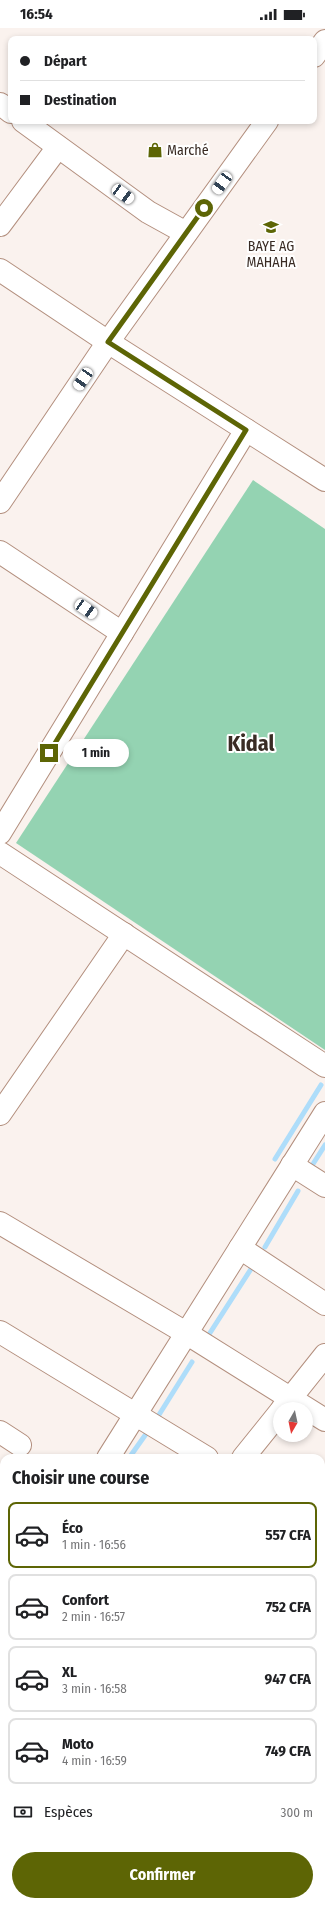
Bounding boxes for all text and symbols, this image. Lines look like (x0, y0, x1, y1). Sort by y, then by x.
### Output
text: 16:54 (20, 5, 53, 23)
text: Départ (44, 52, 87, 70)
text: Destination (44, 91, 117, 109)
shop icon: Marché (146, 141, 164, 159)
place label: Marché (167, 142, 209, 159)
car (210, 170, 234, 196)
car (110, 182, 136, 206)
route start (195, 199, 213, 217)
school or university icon: BAYE AG MAHAHA (262, 218, 280, 236)
place label: BAYE AG MAHAHA (246, 238, 296, 271)
car (71, 366, 95, 392)
car (73, 597, 99, 621)
district label: Kidal (227, 730, 276, 757)
callout: 1 min (63, 739, 129, 767)
route end (40, 744, 58, 762)
text: 1 min (82, 745, 110, 760)
north arrow (273, 1402, 313, 1442)
map controls (273, 1402, 313, 1442)
text: Choisir une course (12, 1467, 149, 1489)
icon: car (14, 1517, 50, 1553)
text: Éco (62, 1519, 83, 1537)
text: 557 CFA (265, 1526, 311, 1544)
text: 1 min · 16:56 (62, 1537, 126, 1552)
icon: car (14, 1589, 50, 1625)
text: Confort (62, 1591, 109, 1609)
text: 752 CFA (266, 1598, 311, 1616)
text: 2 min · 16:57 (62, 1609, 125, 1624)
icon: car (14, 1661, 50, 1697)
text: XL (62, 1663, 77, 1681)
text: 947 CFA (265, 1670, 311, 1688)
text: 3 min · 16:58 (62, 1681, 127, 1696)
icon: car (14, 1733, 50, 1769)
text: Moto (62, 1735, 94, 1753)
text: 749 CFA (265, 1742, 311, 1760)
text: 4 min · 16:59 (62, 1753, 127, 1768)
icon: cash (12, 1801, 34, 1823)
text: Espèces (44, 1803, 93, 1821)
text: 300 m (281, 1805, 313, 1820)
button: Confirmer (12, 1852, 313, 1898)

